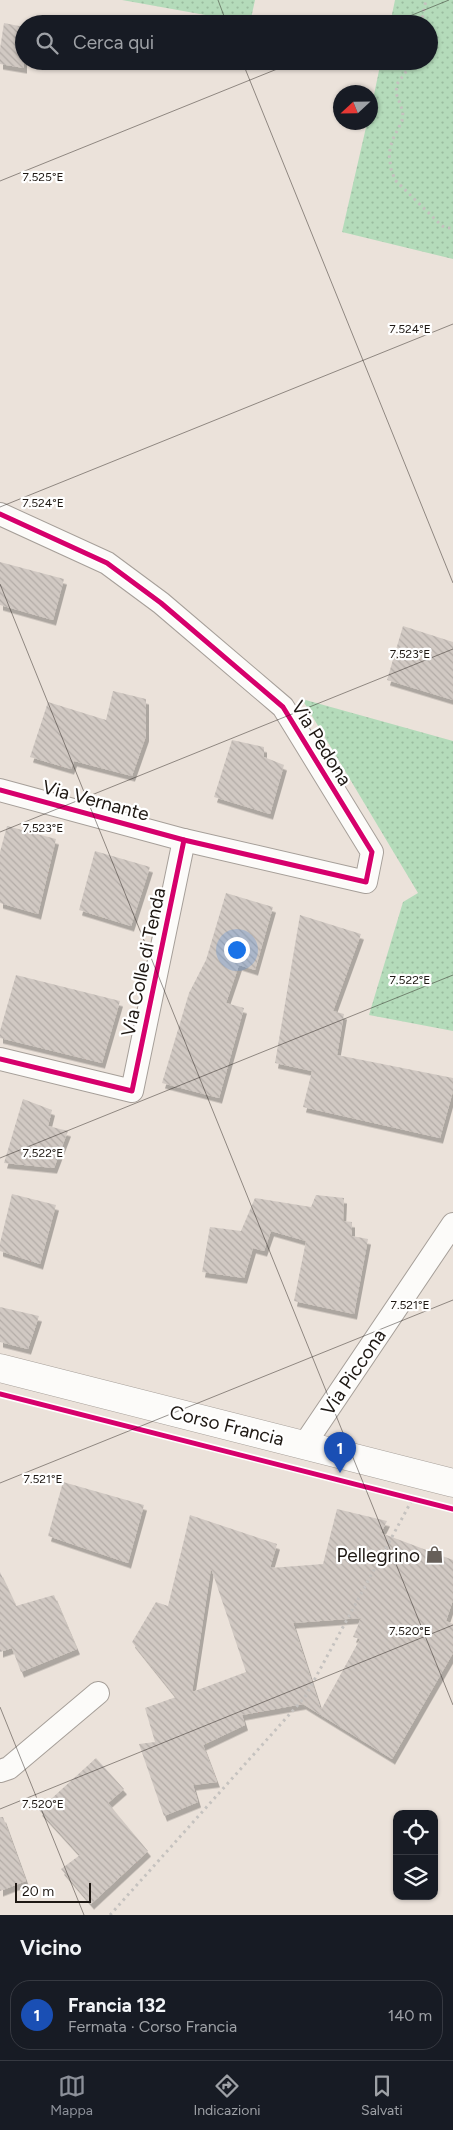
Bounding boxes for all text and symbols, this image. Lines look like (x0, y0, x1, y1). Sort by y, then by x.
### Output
search box (15, 15, 438, 70)
icon: search (33, 29, 61, 57)
text: Cerca qui (73, 31, 154, 54)
north arrow (333, 85, 378, 130)
text: 7.525°E (23, 170, 63, 184)
text: 7.524°E (389, 322, 431, 336)
text: 7.524°E (22, 496, 64, 510)
text: 7.523°E (390, 647, 430, 661)
street label: Via Pedona (286, 697, 357, 790)
street label: Via Vernante (40, 775, 152, 826)
text: 7.523°E (23, 821, 63, 835)
street label: Via Colle di Tenda (116, 886, 170, 1039)
your location (224, 937, 250, 963)
text: 7.522°E (390, 973, 430, 987)
text: 7.522°E (23, 1146, 63, 1160)
text: 7.521°E (390, 1298, 430, 1312)
street label: Via Piccona (316, 1325, 391, 1420)
street label: Corso Francia (167, 1400, 286, 1451)
pin: 1 (324, 1432, 356, 1473)
text: 7.521°E (23, 1472, 63, 1486)
place label: Pellegrino (336, 1544, 420, 1567)
shop icon: Pellegrino (424, 1545, 444, 1565)
text: 7.520°E (389, 1624, 431, 1638)
text: 7.520°E (22, 1797, 64, 1811)
map controls (393, 1810, 438, 1900)
button: locate (393, 1810, 438, 1855)
button: layers (393, 1855, 438, 1900)
scale bar (15, 1880, 91, 1903)
text: 20 m (22, 1883, 54, 1900)
text: Vicino (20, 1935, 82, 1960)
text: Francia 132 (68, 1994, 166, 2017)
text: 1 (34, 2006, 40, 2025)
text: 140 m (388, 2006, 432, 2025)
text: Fermata · Corso Francia (68, 2017, 237, 2036)
tab: Mappa (50, 2072, 93, 2119)
tab: Indicazioni (193, 2072, 261, 2119)
tab: Salvati (361, 2072, 403, 2119)

